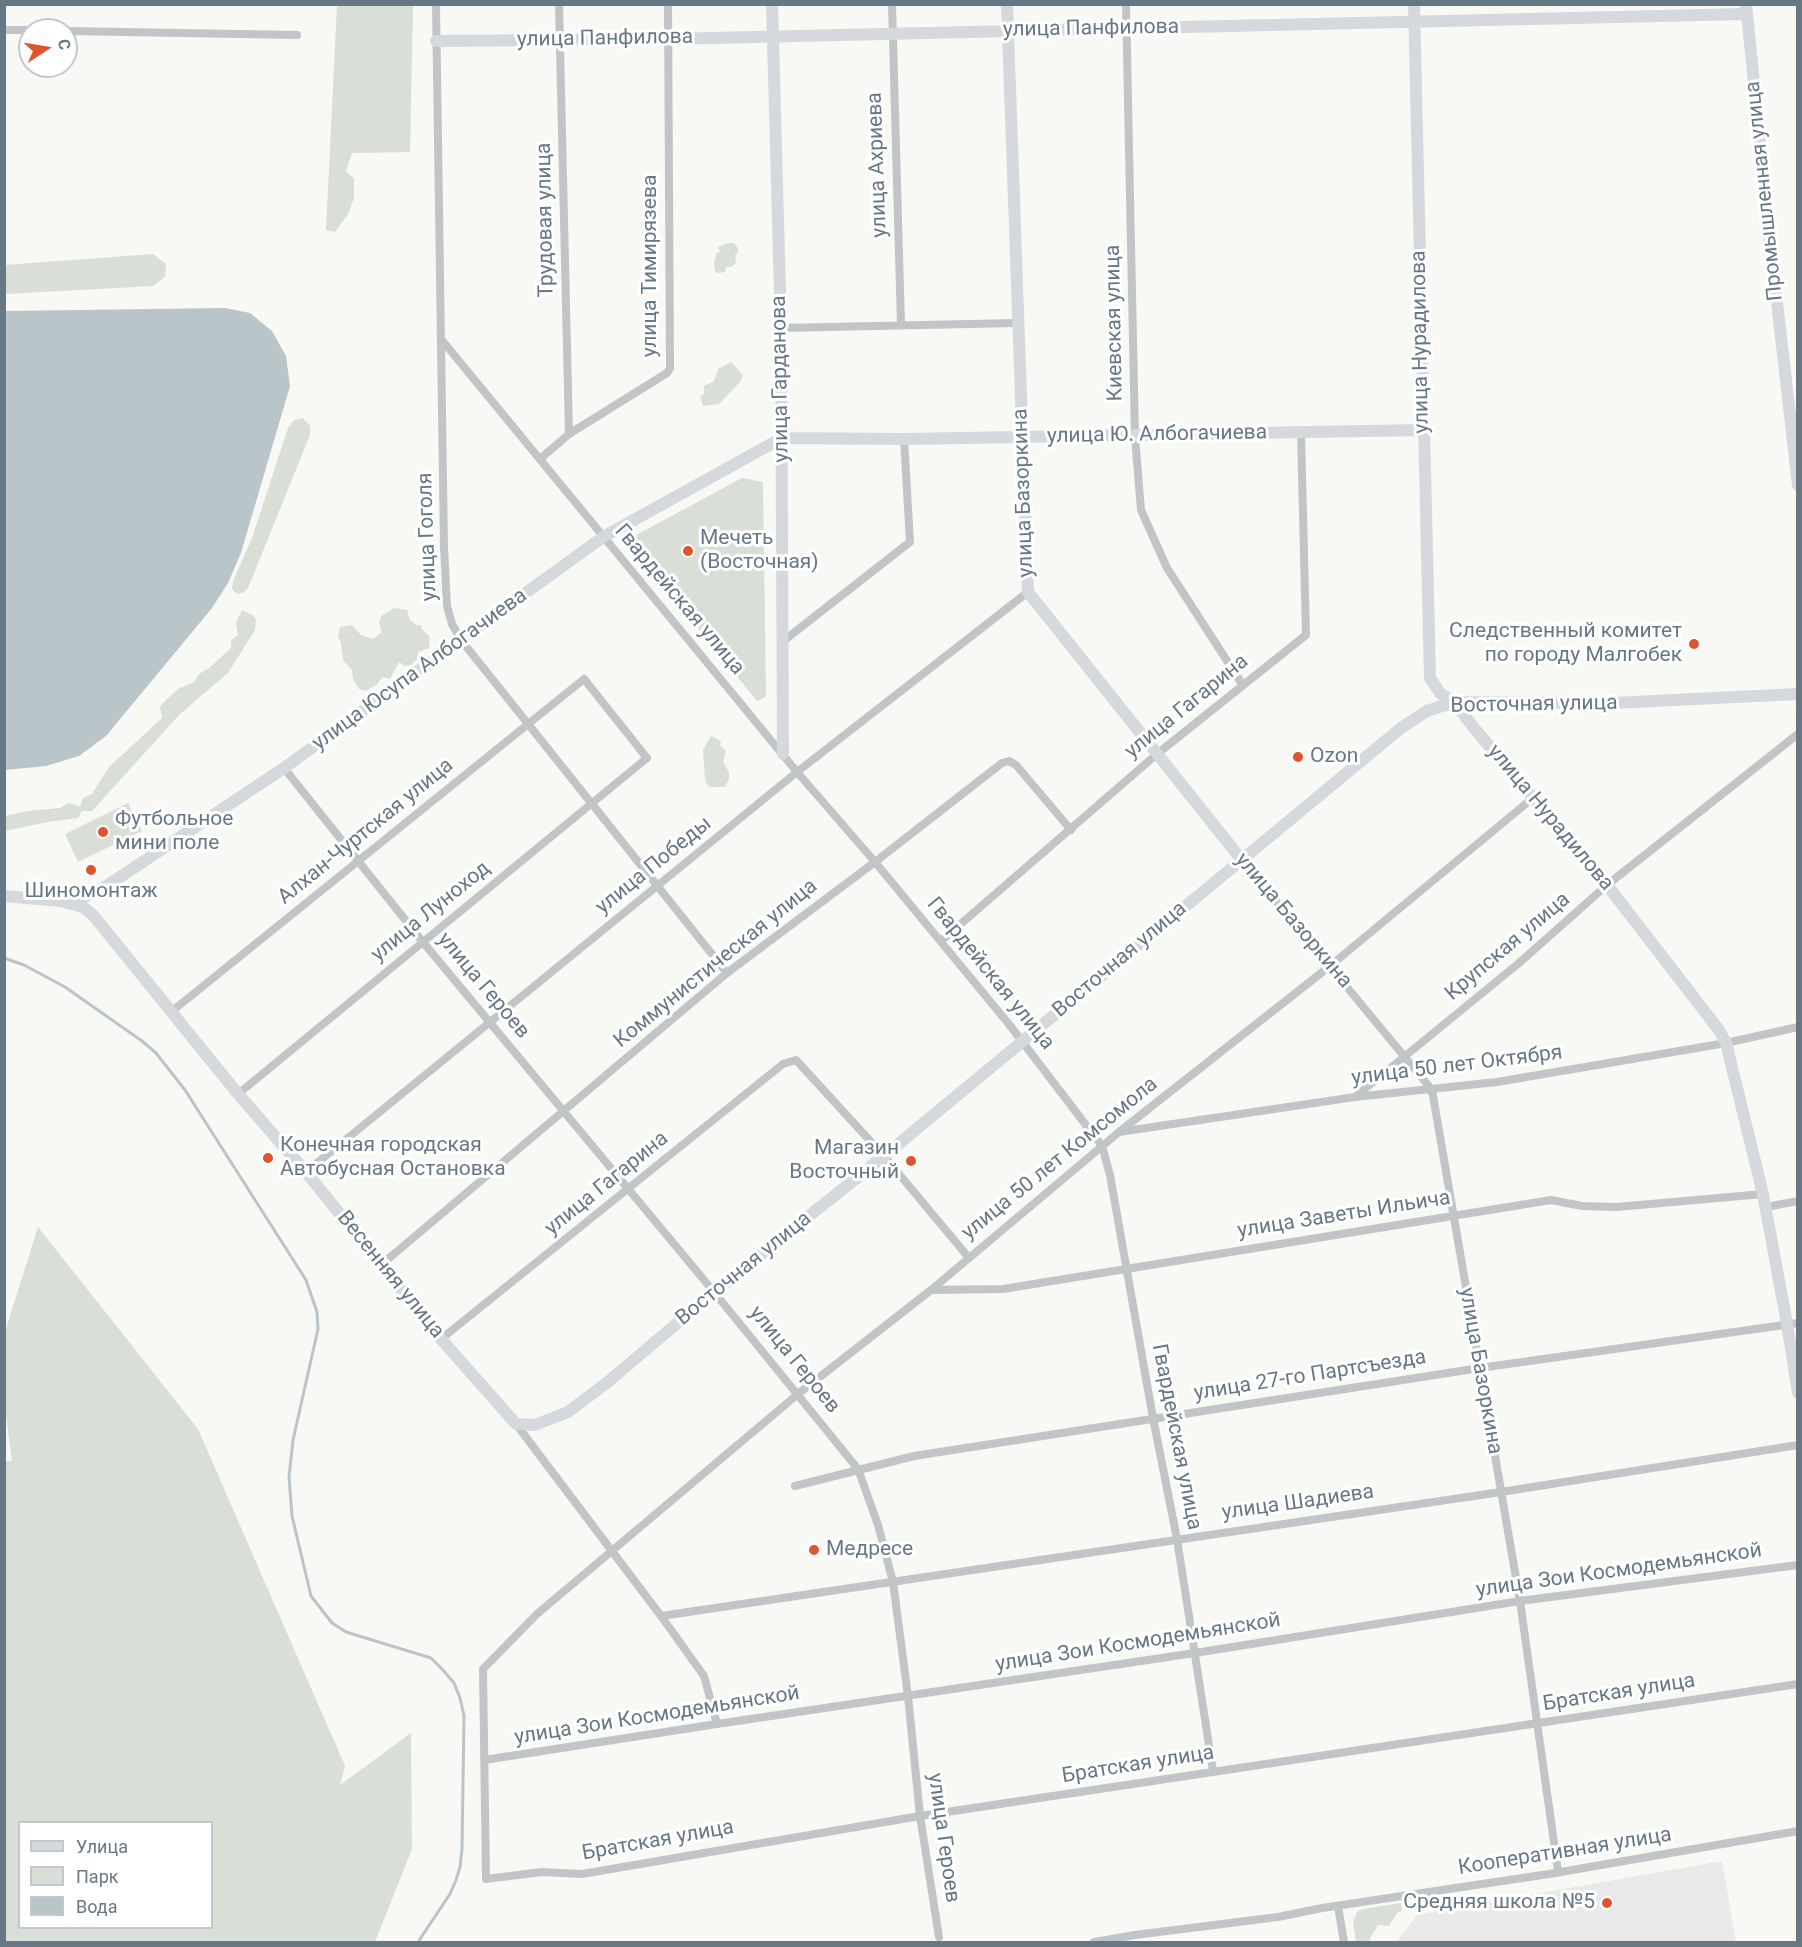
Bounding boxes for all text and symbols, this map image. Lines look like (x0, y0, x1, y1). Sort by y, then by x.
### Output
street label: улица Панфилова (1003, 15, 1179, 43)
north arrow (18, 18, 78, 78)
street label: улица Панфилова (517, 25, 693, 53)
text: С (54, 37, 75, 52)
street label: Промышленная улица (1741, 80, 1789, 302)
street label: улица Ахриева (863, 92, 893, 238)
street label: Трудовая улица (532, 142, 560, 298)
street label: улица Тимирязева (638, 175, 664, 357)
street label: Киевская улица (1101, 244, 1129, 402)
street label: улица Нурадилова (1407, 250, 1435, 434)
street label: улица Гарданова (767, 295, 795, 463)
street label: улица Базоркина (1008, 408, 1040, 578)
street label: улица Ю. Албогачиева (1047, 420, 1267, 450)
street label: улица Гоголя (413, 472, 443, 602)
street label: Гвардейская улица (609, 520, 749, 680)
place label: Мечеть (Восточная) (700, 526, 819, 576)
marker: Мечеть (Восточная) (681, 544, 695, 558)
street label: улица Юсупа Албогачиева (308, 584, 532, 756)
place label: Следственный комитет по городу Малгобек (1449, 619, 1682, 669)
marker: Следственный комитет по городу Малгобек (1687, 637, 1701, 651)
street label: улица Гагарина (1120, 650, 1254, 764)
street label: Восточная улица (1450, 691, 1618, 719)
street label: улица Нурадилова (1481, 740, 1619, 896)
place label: Ozon (1310, 744, 1358, 770)
marker: Ozon (1291, 750, 1305, 764)
street label: Алхан-Чуртская улица (273, 753, 459, 911)
place label: Футбольное мини поле (115, 807, 233, 857)
street label: улица Победы (591, 812, 717, 920)
marker: Футбольное мини поле (96, 825, 110, 839)
street label: улица Базоркина (1229, 848, 1357, 994)
street label: улица Луноход (366, 856, 496, 968)
marker: Шиномонтаж (84, 863, 98, 877)
street label: Коммунистическая улица (609, 874, 823, 1054)
place label: Шиномонтаж (24, 879, 158, 905)
street label: Крупская улица (1440, 887, 1576, 1007)
street label: Гвардейская улица (921, 893, 1059, 1055)
street label: Восточная улица (1048, 897, 1192, 1023)
street label: улица Героев (431, 928, 535, 1044)
street label: улица 50 лет Октября (1350, 1041, 1564, 1091)
street label: улица 50 лет Комсомола (957, 1072, 1163, 1246)
street label: улица Гагарина (540, 1127, 674, 1241)
place label: Конечная городская Автобусная Остановка (280, 1133, 506, 1183)
place label: Магазин Восточный (789, 1136, 899, 1186)
marker: Конечная городская Автобусная Остановка (261, 1151, 275, 1165)
marker: Магазин Восточный (904, 1154, 918, 1168)
street label: улица Заветы Ильича (1236, 1186, 1452, 1244)
street label: Весенняя улица (331, 1206, 449, 1344)
street label: Восточная улица (671, 1207, 817, 1331)
street label: улица Базоркина (1453, 1286, 1507, 1456)
street label: улица Героев (743, 1301, 845, 1419)
street label: Гвардейская улица (1146, 1342, 1206, 1532)
street label: улица 27-го Партсъезда (1192, 1345, 1428, 1407)
street label: улица Шадиева (1220, 1480, 1376, 1526)
place label: Медресе (826, 1537, 913, 1563)
street label: улица Зои Космодемьянской (1475, 1538, 1763, 1604)
marker: Медресе (807, 1543, 821, 1557)
street label: улица Зои Космодемьянской (994, 1608, 1282, 1678)
street label: Братская улица (1541, 1669, 1697, 1717)
street label: улица Зои Космодемьянской (513, 1681, 801, 1751)
street label: Братская улица (1060, 1741, 1216, 1789)
street label: улица Героев (921, 1772, 965, 1904)
street label: Братская улица (580, 1815, 736, 1867)
legend (18, 1821, 213, 1929)
street label: Кооперативная улица (1457, 1823, 1673, 1881)
text: Улица (76, 1836, 128, 1857)
text: Парк (76, 1866, 118, 1887)
place label: Средняя школа №5 (1403, 1890, 1595, 1916)
text: Вода (76, 1896, 118, 1917)
marker: Средняя школа №5 (1600, 1896, 1614, 1910)

